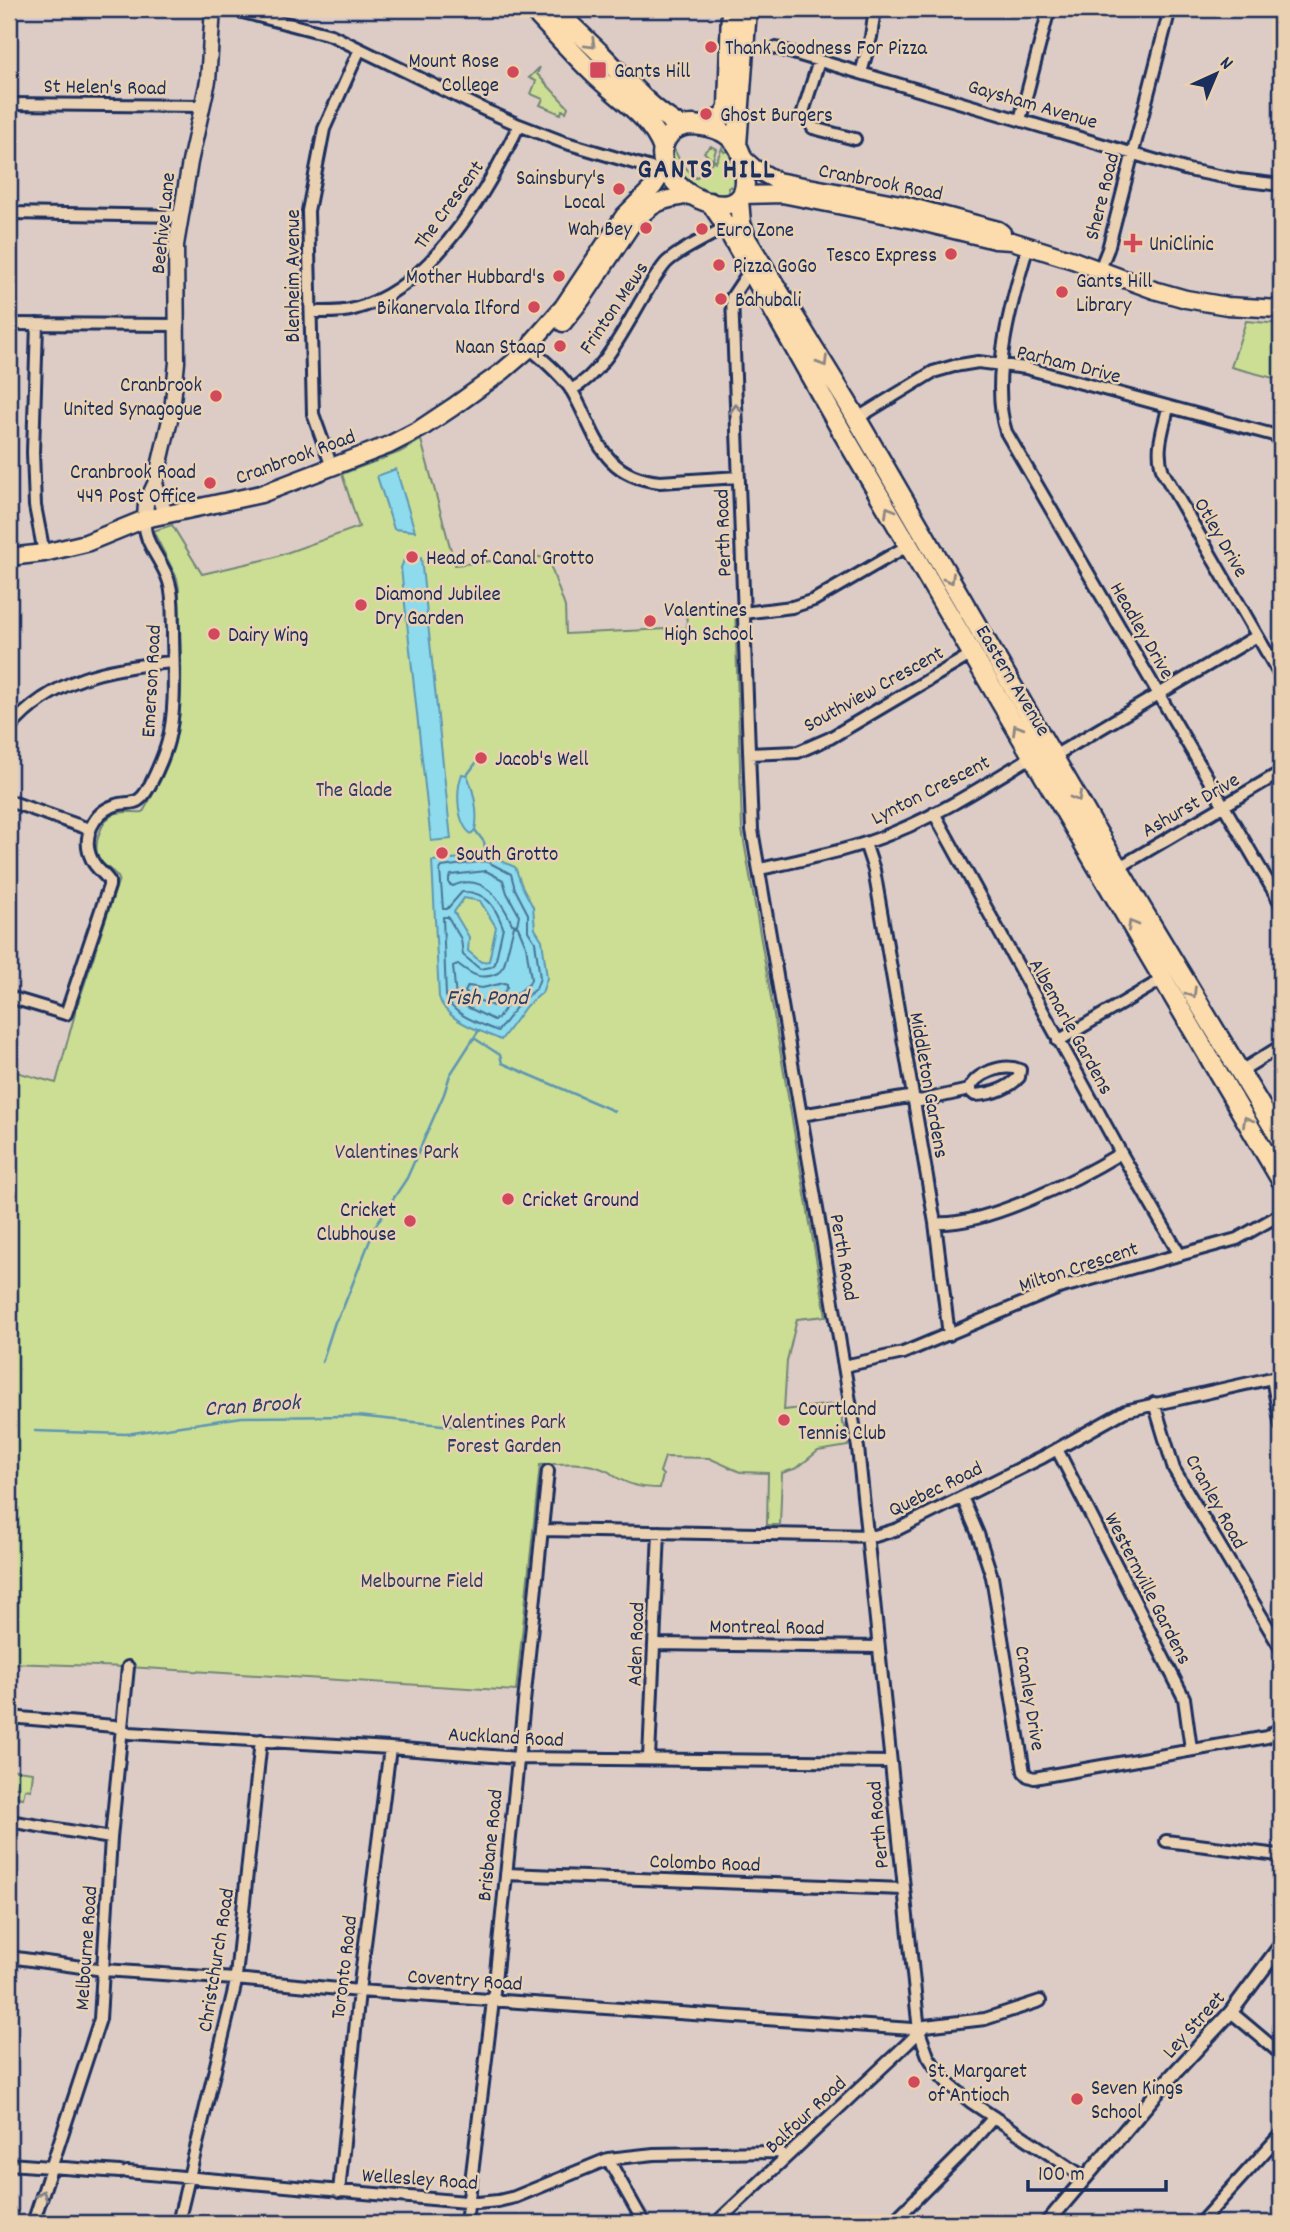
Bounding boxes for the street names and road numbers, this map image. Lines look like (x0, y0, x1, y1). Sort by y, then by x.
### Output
street label: St Helen's Road (43, 73, 167, 105)
street label: Gaysham Avenue (964, 73, 1101, 139)
street label: Shere Road (1079, 150, 1129, 244)
street label: The Crescent (408, 155, 493, 256)
street label: Cranbrook Road (816, 157, 945, 211)
street label: Beehive Lane (145, 171, 185, 276)
street label: Blenheim Avenue (280, 209, 310, 343)
street label: Frinton Mews (573, 256, 658, 361)
street label: Parham Drive (1013, 338, 1123, 393)
street label: Cranbrook Road (232, 423, 360, 494)
street label: Perth Road (708, 488, 742, 577)
street label: Otley Drive (1184, 493, 1254, 584)
street label: Headley Drive (1100, 577, 1180, 686)
street label: Eastern Avenue (966, 620, 1056, 743)
street label: Emerson Road (135, 624, 171, 738)
street label: Southview Crescent (799, 639, 950, 742)
street label: Lynton Crescent (867, 749, 996, 834)
street label: Ashurst Drive (1137, 766, 1246, 847)
street label: Albemarle Gardens (1019, 954, 1119, 1101)
street label: Middleton Gardens (899, 1010, 955, 1161)
street label: Perth Road (820, 1212, 864, 1303)
street label: Milton Crescent (1015, 1235, 1143, 1302)
street label: Cranley Road (1176, 1449, 1253, 1555)
street label: Quebec Road (884, 1455, 988, 1526)
street label: Westernville Gardens (1095, 1508, 1198, 1671)
street label: Aden Road (622, 1601, 654, 1687)
street label: Montreal Road (709, 1613, 825, 1645)
street label: Cranley Drive (1005, 1644, 1051, 1753)
street label: Auckland Road (447, 1721, 565, 1757)
street label: Perth Road (861, 1780, 899, 1870)
street label: Brisbane Road (471, 1788, 513, 1903)
street label: Colombo Road (649, 1848, 761, 1882)
street label: Melbourne Road (69, 1885, 107, 2012)
street label: Christchurch Road (192, 1886, 244, 2035)
street label: Toronto Road (325, 1914, 367, 2021)
street label: Coventry Road (406, 1963, 523, 2001)
street label: Ley Street (1157, 1985, 1234, 2067)
street label: Balfour Road (759, 2070, 855, 2162)
street label: Wellesley Road (361, 2162, 479, 2200)

